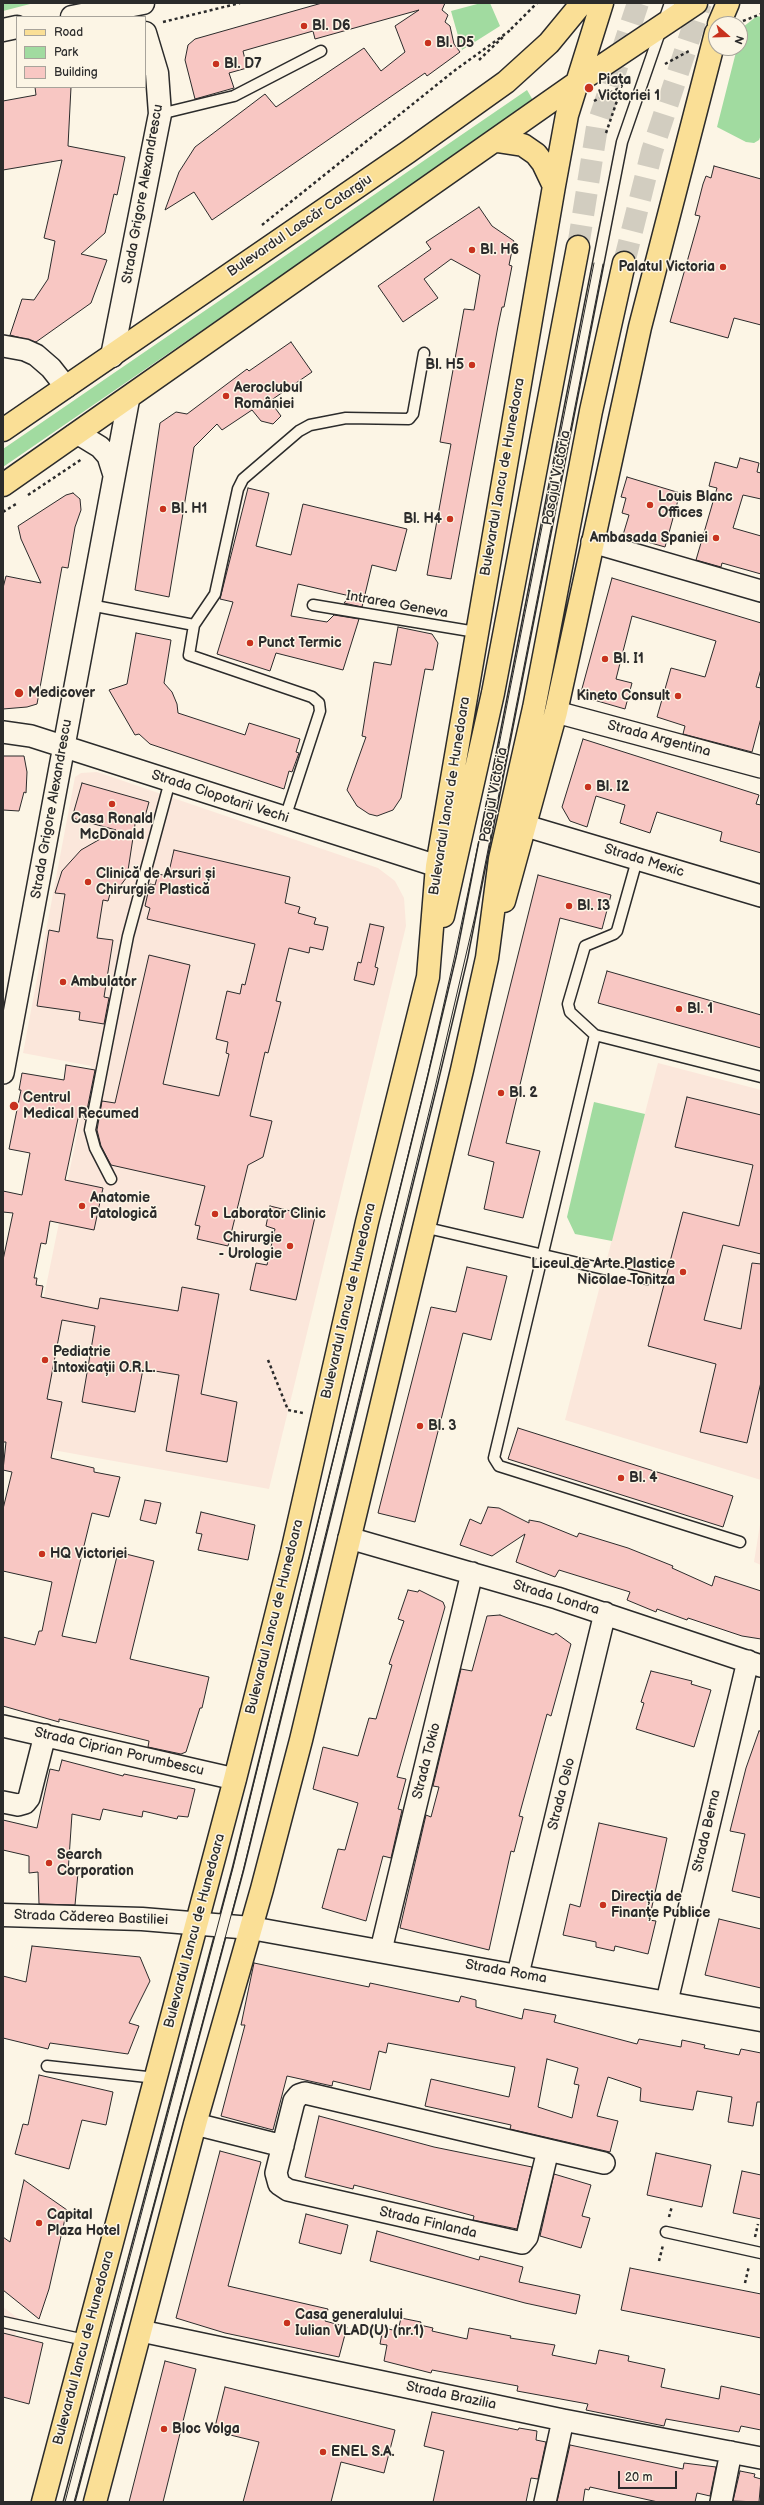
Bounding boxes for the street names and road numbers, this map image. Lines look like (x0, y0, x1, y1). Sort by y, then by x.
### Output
street label: Strada Grigore Alexandrescu (119, 103, 167, 285)
street label: Bulevardul Lascăr Catargiu (224, 171, 376, 281)
street label: Bulevardul Iancu de Hunedoara (477, 377, 529, 577)
street label: Pasajul Victoria (540, 429, 574, 527)
street label: Intrarea Geneva (345, 588, 449, 622)
street label: Bulevardul Iancu de Hunedoara (426, 696, 474, 896)
street label: Strada Argentina (606, 717, 712, 761)
street label: Strada Grigore Alexandrescu (28, 718, 76, 900)
street label: Pasajul Victoria (477, 746, 511, 844)
street label: Strada Clopotarii Vechi (149, 767, 291, 827)
street label: Strada Mexic (602, 841, 686, 881)
street label: Bulevardul Iancu de Hunedoara (318, 1201, 380, 1401)
street label: Bulevardul Iancu de Hunedoara (243, 1518, 307, 1716)
street label: Strada Londra (511, 1577, 601, 1619)
street label: Strada Tokio (409, 1721, 445, 1801)
street label: Strada Ciprian Porumbescu (33, 1724, 205, 1780)
street label: Strada Oslo (545, 1756, 579, 1832)
street label: Strada Berna (689, 1788, 725, 1874)
street label: Bulevardul Iancu de Hunedoara (161, 1832, 229, 2030)
street label: Strada Căderea Bastiliei (14, 1907, 168, 1929)
street label: Strada Roma (464, 1957, 548, 1987)
street label: Strada Finlanda (378, 2204, 478, 2242)
street label: Bulevardul Iancu de Hunedoara (50, 2249, 118, 2447)
street label: Strada Brazilia (404, 2378, 498, 2414)

